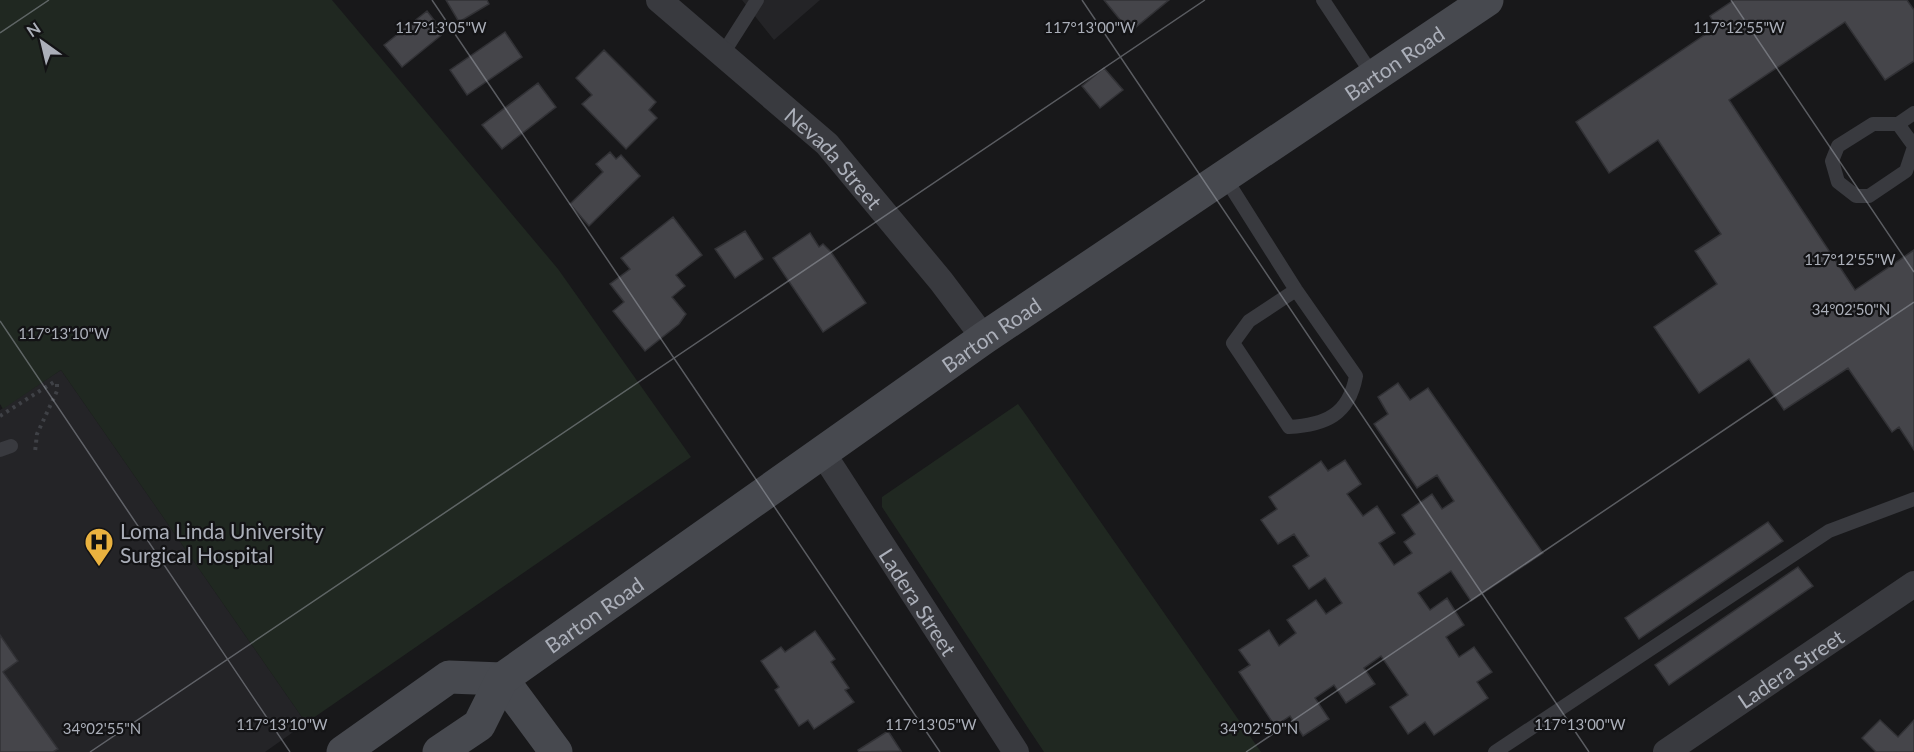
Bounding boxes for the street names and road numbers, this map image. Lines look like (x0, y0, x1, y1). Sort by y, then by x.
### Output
street label: Barton Road (1339, 20, 1448, 105)
street label: Nevada Street (780, 102, 888, 214)
street label: Barton Road (936, 291, 1045, 377)
street label: Ladera Street (875, 543, 963, 660)
street label: Barton Road (540, 571, 648, 657)
street label: Ladera Street (1732, 623, 1848, 713)

